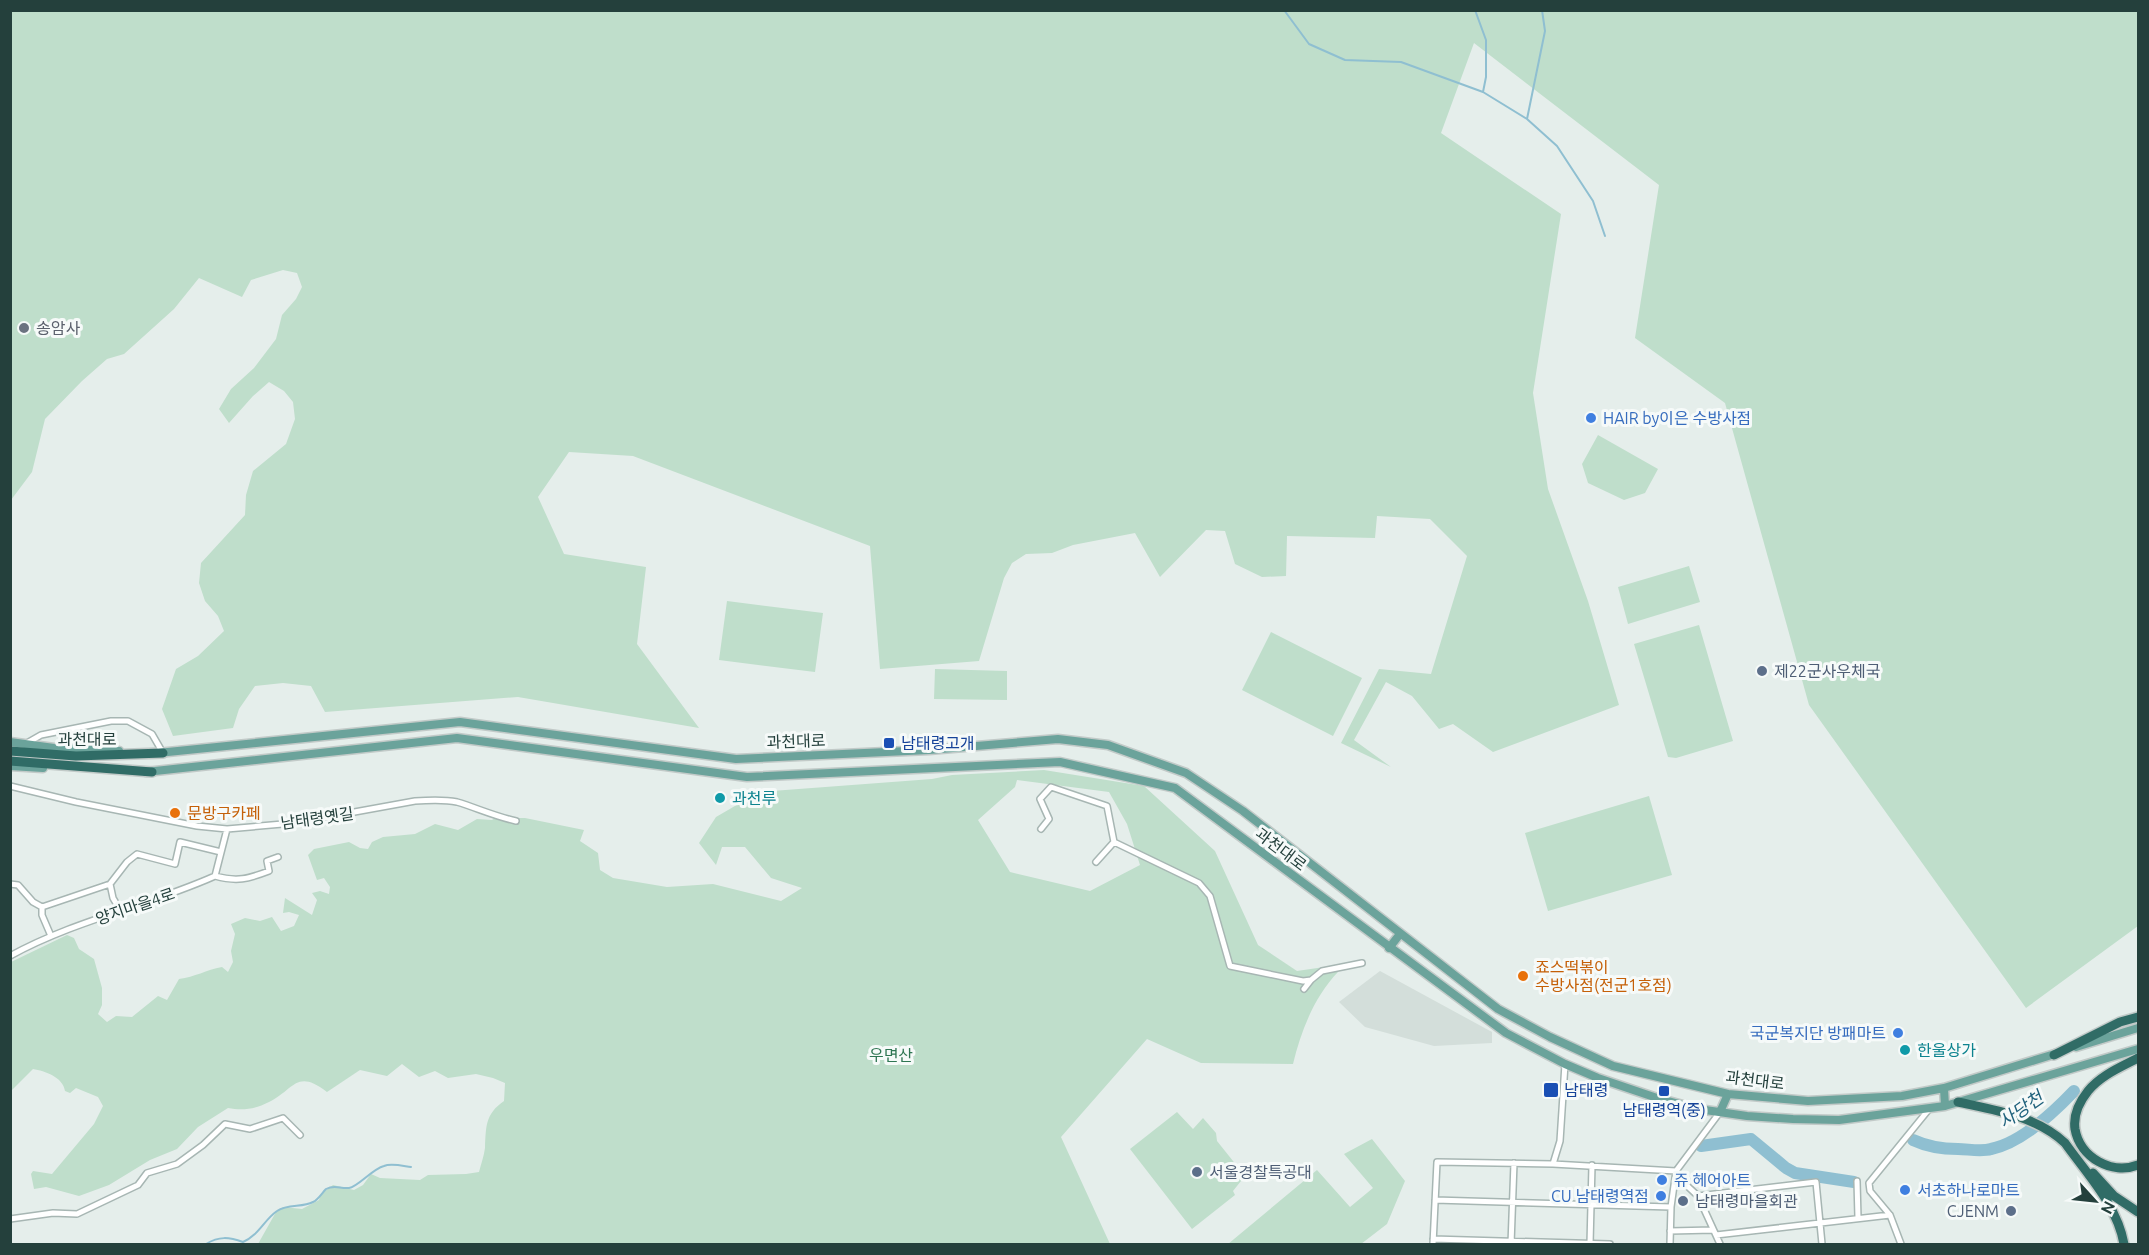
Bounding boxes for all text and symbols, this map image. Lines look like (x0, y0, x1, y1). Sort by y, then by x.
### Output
place label: 송암사 (36, 319, 80, 337)
marker: 송암사 (17, 321, 31, 335)
place label: HAIR by이은 수방사점 (1603, 409, 1751, 427)
marker: HAIR by이은 수방사점 (1584, 411, 1598, 425)
place label: 제22군사우체국 (1774, 662, 1880, 680)
marker: 제22군사우체국 (1755, 664, 1769, 678)
street label: 과천대로 (58, 730, 117, 748)
street label: 과천대로 (766, 731, 826, 751)
place label: 남태령고개 (901, 734, 975, 752)
marker: 남태령고개 (882, 736, 896, 750)
place label: 과천루 (732, 789, 776, 807)
marker: 과천루 (713, 791, 727, 805)
place label: 문방구카페 (187, 804, 261, 822)
street label: 남태령옛길 (279, 804, 355, 832)
marker: 문방구카페 (168, 806, 182, 820)
street label: 과천대로 (1252, 824, 1310, 874)
street label: 양지마을4로 (93, 884, 177, 928)
place label: 죠스떡볶이 수방사점(전군1호점) (1535, 958, 1672, 995)
marker: 죠스떡볶이 수방사점(전군1호점) (1516, 969, 1530, 983)
place label: 국군복지단 방패마트 (1750, 1024, 1886, 1042)
marker: 국군복지단 방패마트 (1891, 1026, 1905, 1040)
place label: 한울상가 (1917, 1041, 1976, 1059)
marker: 한울상가 (1898, 1043, 1912, 1057)
park label: 우면산 (869, 1046, 913, 1064)
street label: 과천대로 (1725, 1067, 1786, 1093)
marker: 남태령 (1542, 1081, 1560, 1099)
place label: 남태령 (1564, 1081, 1608, 1099)
marker: 남태령역(중) (1657, 1084, 1671, 1098)
water label: 사당천 (1994, 1085, 2049, 1132)
place label: 남태령역(중) (1622, 1101, 1706, 1120)
place label: 서울경찰특공대 (1209, 1163, 1312, 1181)
marker: 서울경찰특공대 (1190, 1165, 1204, 1179)
place label: 쥬 헤어아트 (1674, 1171, 1751, 1189)
north arrow (2065, 1171, 2125, 1231)
marker: 쥬 헤어아트 (1655, 1173, 1669, 1187)
place label: 서초하나로마트 (1917, 1181, 2020, 1199)
marker: 서초하나로마트 (1898, 1183, 1912, 1197)
place label: CU 남태령역점 (1551, 1187, 1649, 1205)
marker: CU 남태령역점 (1654, 1189, 1668, 1203)
place label: 남태령마을회관 (1695, 1192, 1798, 1210)
marker: 남태령마을회관 (1676, 1194, 1690, 1208)
text: N (2098, 1198, 2119, 1217)
place label: CJENM (1947, 1202, 1999, 1220)
marker: CJENM (2004, 1204, 2018, 1218)

